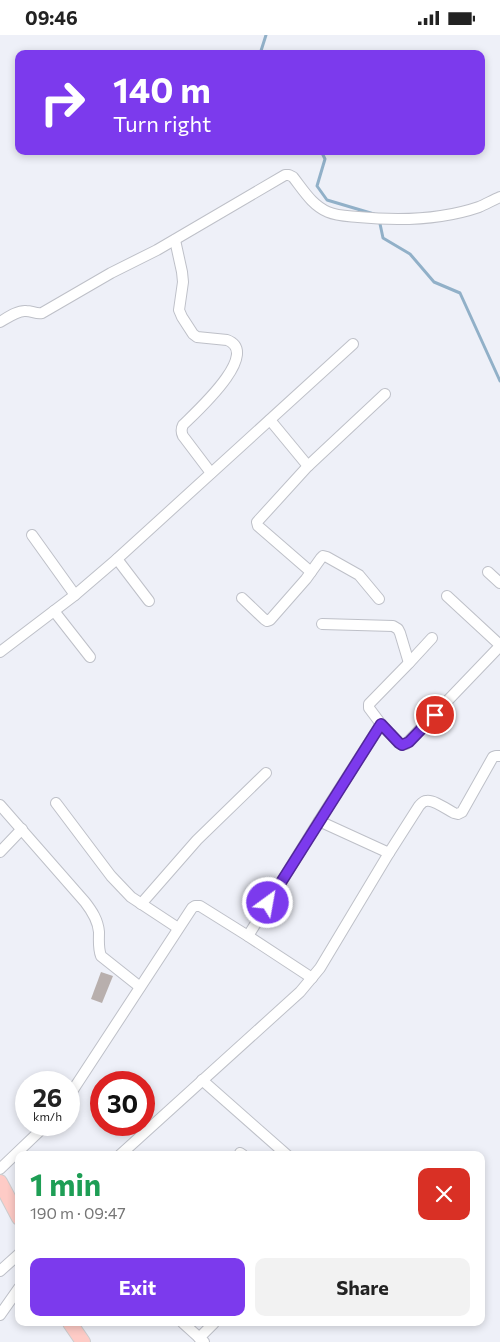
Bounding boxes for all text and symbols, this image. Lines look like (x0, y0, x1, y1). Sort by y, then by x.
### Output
text: 09:46 (25, 6, 78, 29)
text: 140 m (113, 67, 211, 110)
icon: right (30, 70, 95, 135)
text: Turn right (113, 110, 211, 137)
pin (414, 694, 456, 736)
icon: arrive (421, 701, 449, 729)
position arrow (241, 876, 293, 928)
speed limit sign: 30 (90, 1071, 155, 1136)
text: 26 (33, 1082, 62, 1112)
text: km/h (33, 1109, 62, 1123)
text: 1 min (30, 1165, 101, 1202)
button: close (418, 1168, 470, 1220)
text: 190 m · 09:47 (30, 1203, 126, 1222)
button: Exit (30, 1258, 245, 1316)
button: Share (255, 1258, 470, 1316)

